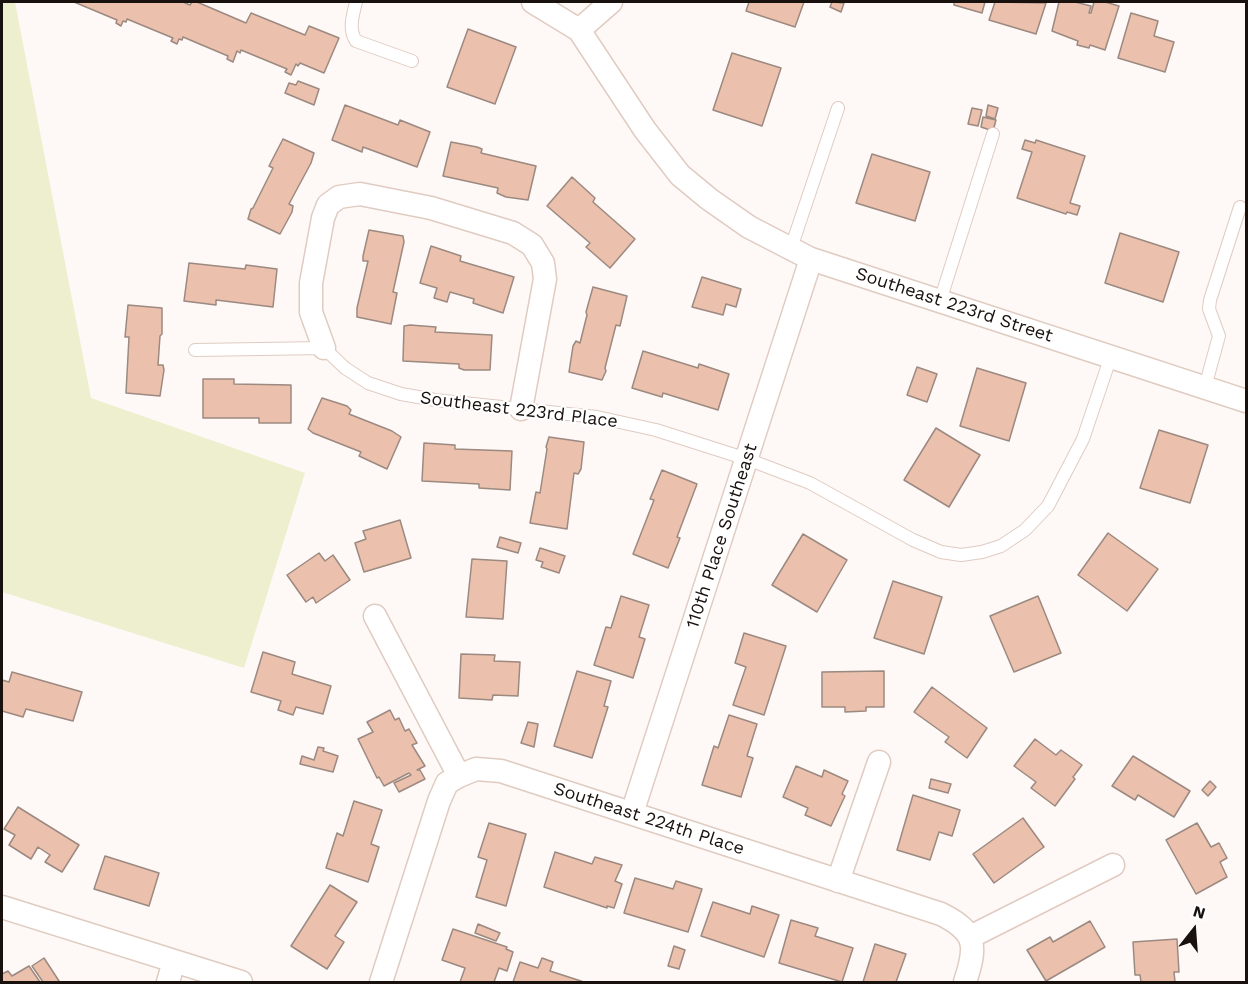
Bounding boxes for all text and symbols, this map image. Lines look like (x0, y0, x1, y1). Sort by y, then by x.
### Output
street label: Southeast 223rd Street (853, 263, 1055, 347)
street label: Southeast 223rd Place (419, 387, 619, 433)
street label: 110th Place Southeast (682, 441, 762, 631)
street label: Southeast 224th Place (551, 778, 747, 860)
north arrow (1164, 900, 1224, 960)
text: N (1191, 901, 1208, 923)

